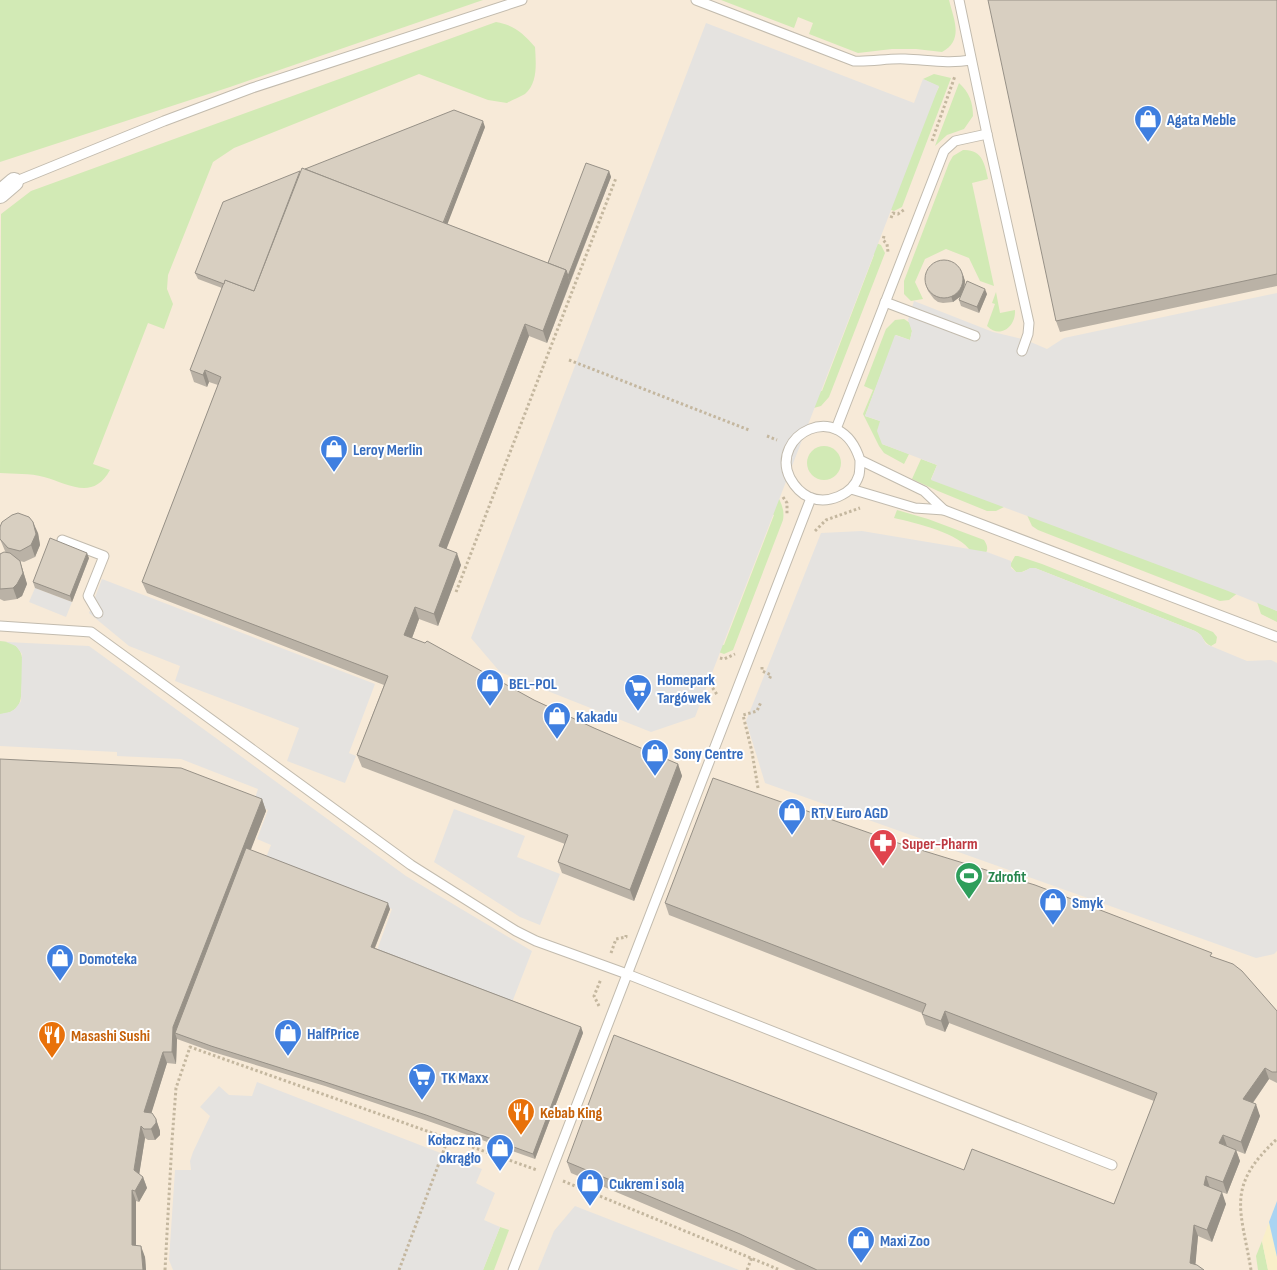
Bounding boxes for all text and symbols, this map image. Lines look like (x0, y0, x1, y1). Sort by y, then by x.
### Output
shop icon: Agata Meble (1133, 104, 1163, 143)
place label: Agata Meble (1166, 111, 1236, 130)
shop icon: Leroy Merlin (319, 434, 349, 473)
place label: Leroy Merlin (353, 441, 423, 460)
shop icon: BEL-POL (475, 668, 505, 707)
place label: Homepark Targówek (657, 671, 715, 708)
supermarket icon: Homepark Targówek (623, 673, 653, 712)
place label: BEL-POL (509, 675, 558, 694)
shop icon: Kakadu (542, 701, 572, 740)
place label: Kakadu (576, 708, 617, 727)
shop icon: Sony Centre (640, 738, 670, 777)
place label: Sony Centre (674, 745, 744, 764)
shop icon: RTV Euro AGD (777, 797, 807, 836)
place label: RTV Euro AGD (811, 804, 888, 823)
pharmacy icon: Super-Pharm (868, 828, 898, 867)
place label: Super-Pharm (902, 835, 978, 854)
sports icon: Zdrofit (954, 861, 984, 900)
place label: Zdrofit (988, 868, 1026, 887)
shop icon: Smyk (1038, 887, 1068, 926)
place label: Smyk (1072, 894, 1103, 913)
shop icon: Domoteka (45, 943, 75, 982)
place label: Domoteka (79, 950, 137, 969)
shop icon: HalfPrice (273, 1018, 303, 1057)
restaurant icon: Masashi Sushi (37, 1020, 67, 1059)
place label: HalfPrice (307, 1025, 359, 1044)
place label: Masashi Sushi (71, 1027, 150, 1046)
supermarket icon: TK Maxx (407, 1062, 437, 1101)
place label: TK Maxx (441, 1069, 489, 1088)
restaurant icon: Kebab King (506, 1097, 536, 1136)
place label: Kebab King (540, 1104, 603, 1123)
place label: Kołacz na okrągło (428, 1131, 481, 1168)
shop icon: Kołacz na okrągło (485, 1133, 515, 1172)
shop icon: Cukrem i solą (575, 1168, 605, 1207)
place label: Cukrem i solą (609, 1175, 684, 1194)
shop icon: Maxi Zoo (846, 1225, 876, 1264)
place label: Maxi Zoo (880, 1232, 930, 1251)

